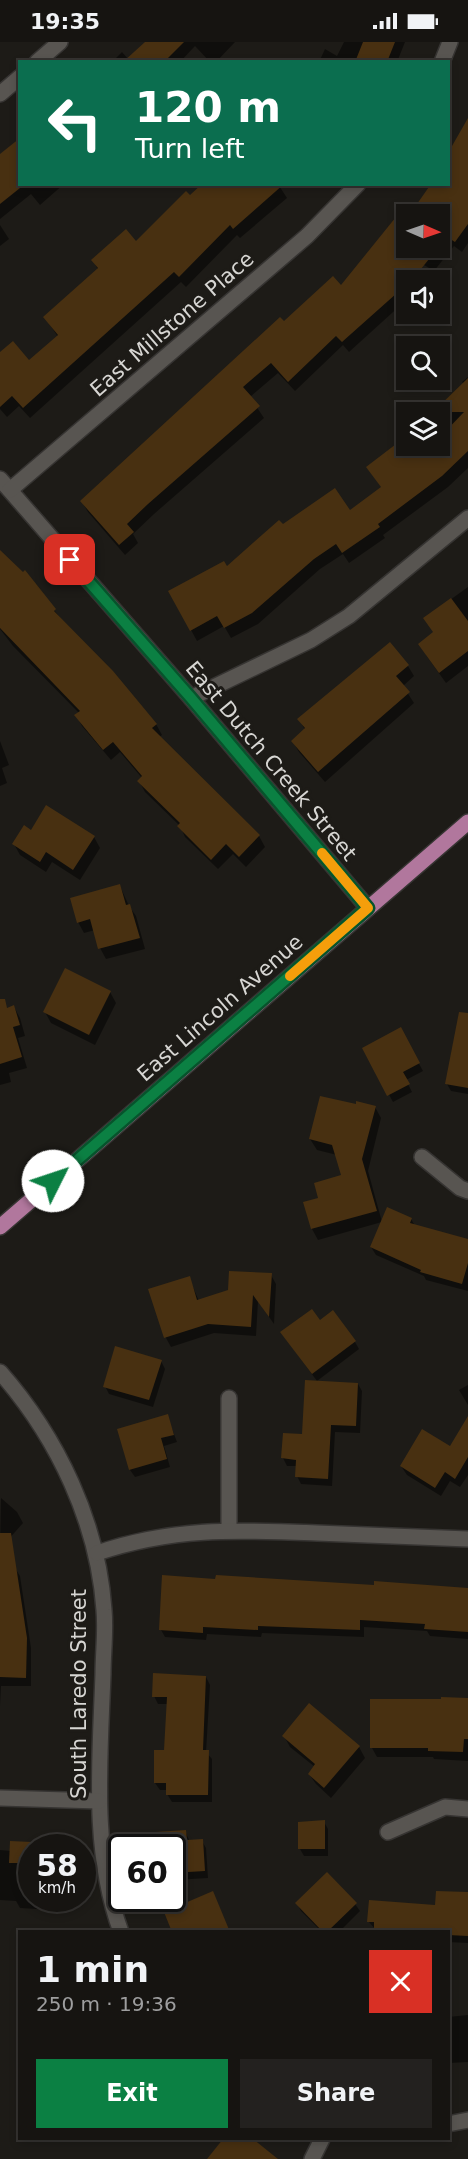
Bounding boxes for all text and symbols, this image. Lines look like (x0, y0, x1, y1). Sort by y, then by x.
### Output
text: 19:35 (30, 9, 100, 34)
text: 120 m (135, 83, 281, 132)
icon: left (36, 84, 114, 162)
text: Turn left (135, 133, 245, 164)
north arrow (396, 204, 450, 258)
map controls (396, 204, 450, 456)
street label: East Millstone Place (85, 247, 259, 401)
button: sound (396, 270, 450, 324)
button: search (396, 336, 450, 390)
button: layers (396, 402, 450, 456)
pin (44, 534, 95, 585)
icon: arrive (53, 543, 86, 576)
street label: East Dutch Creek Street (181, 657, 361, 865)
street label: East Lincoln Avenue (132, 930, 308, 1086)
position arrow (21, 1149, 85, 1213)
street label: South Laredo Street (67, 1589, 91, 1799)
speed limit sign: 60 (108, 1834, 186, 1912)
text: 58 (36, 1848, 78, 1883)
text: km/h (38, 1879, 76, 1897)
text: 1 min (36, 1949, 149, 1990)
button: close (369, 1950, 432, 2013)
text: 250 m · 19:36 (36, 1992, 177, 2016)
button: Exit (36, 2059, 228, 2128)
button: Share (240, 2059, 432, 2128)

